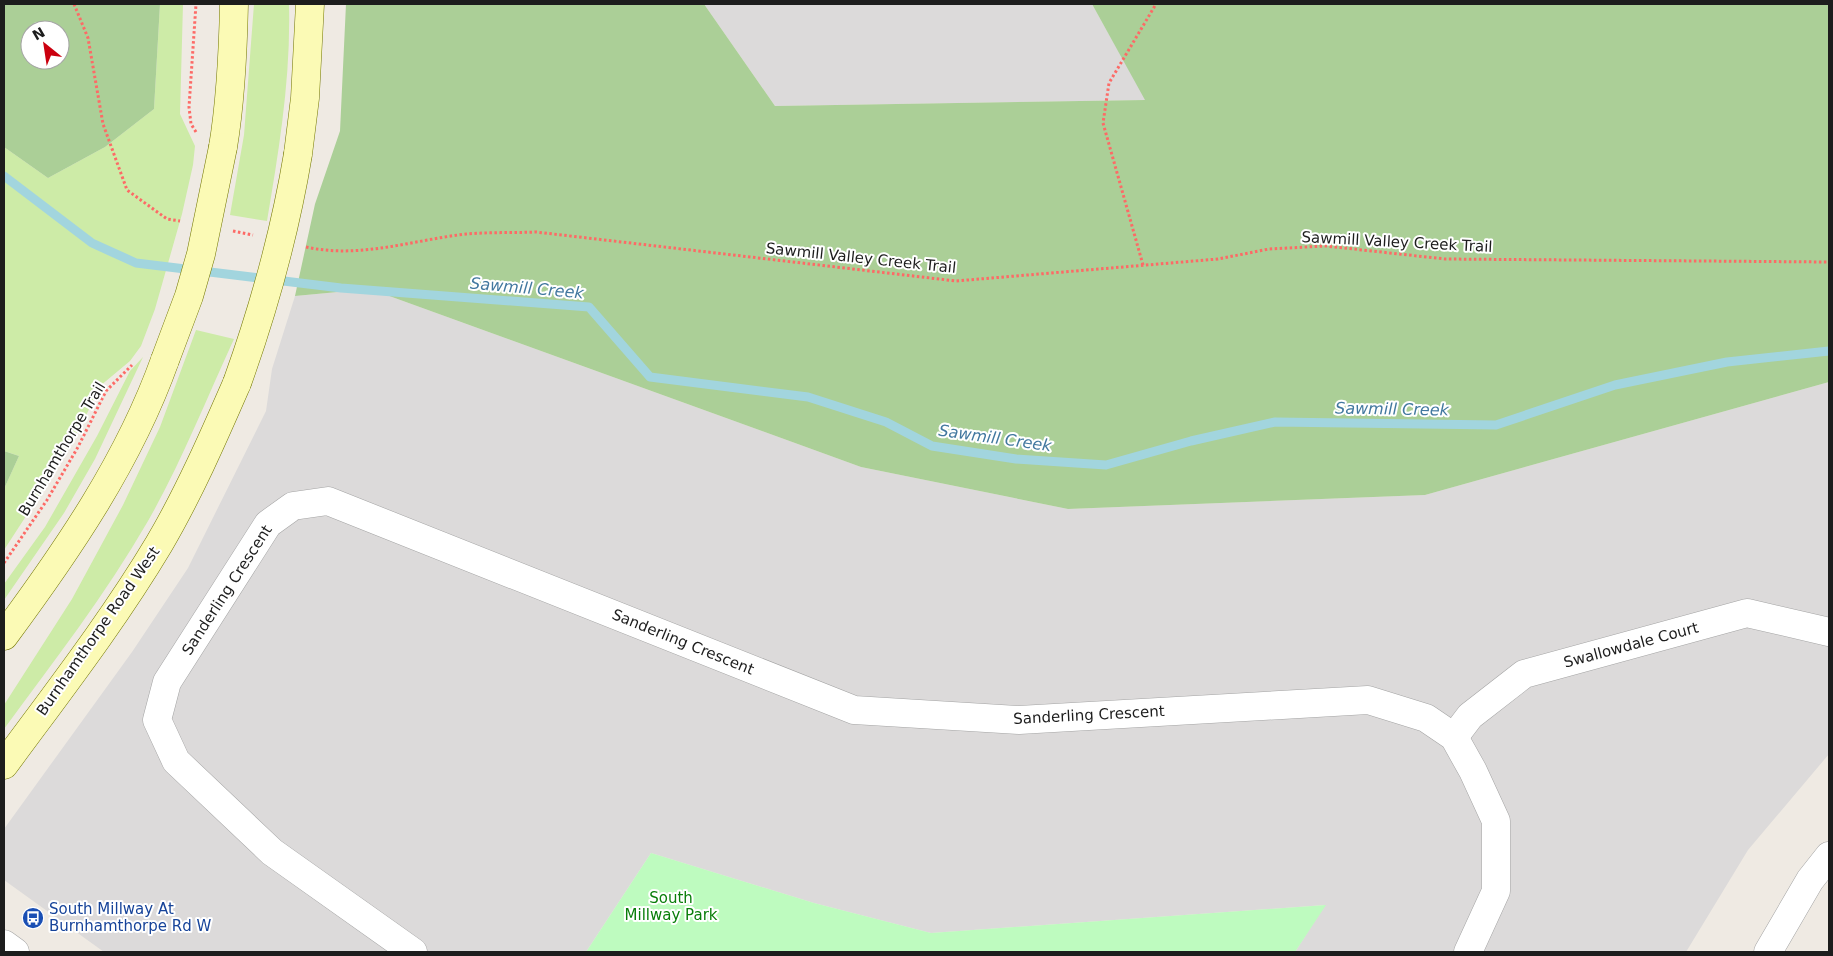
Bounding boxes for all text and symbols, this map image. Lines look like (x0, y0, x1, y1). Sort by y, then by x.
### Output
north arrow (20, 20, 70, 70)
text: N (29, 24, 48, 44)
street label: Sawmill Valley Creek Trail (1301, 228, 1493, 256)
street label: Sawmill Valley Creek Trail (765, 239, 957, 277)
water label: Sawmill Creek (470, 274, 585, 302)
street label: Burnhamthorpe Trail (15, 379, 109, 519)
water label: Sawmill Creek (1335, 399, 1450, 420)
water label: Sawmill Creek (937, 421, 1053, 455)
street label: Sanderling Crescent (178, 521, 276, 658)
street label: Burnhamthorpe Road West (33, 543, 163, 719)
street label: Sanderling Crescent (609, 605, 757, 679)
street label: Swallowdale Court (1562, 618, 1700, 672)
street label: Sanderling Crescent (1013, 702, 1165, 728)
park label: South Millway Park (625, 889, 718, 924)
place label: South Millway At Burnhamthorpe Rd W (49, 900, 211, 935)
bus stop icon: South Millway At Burnhamthorpe Rd W (21, 906, 45, 930)

